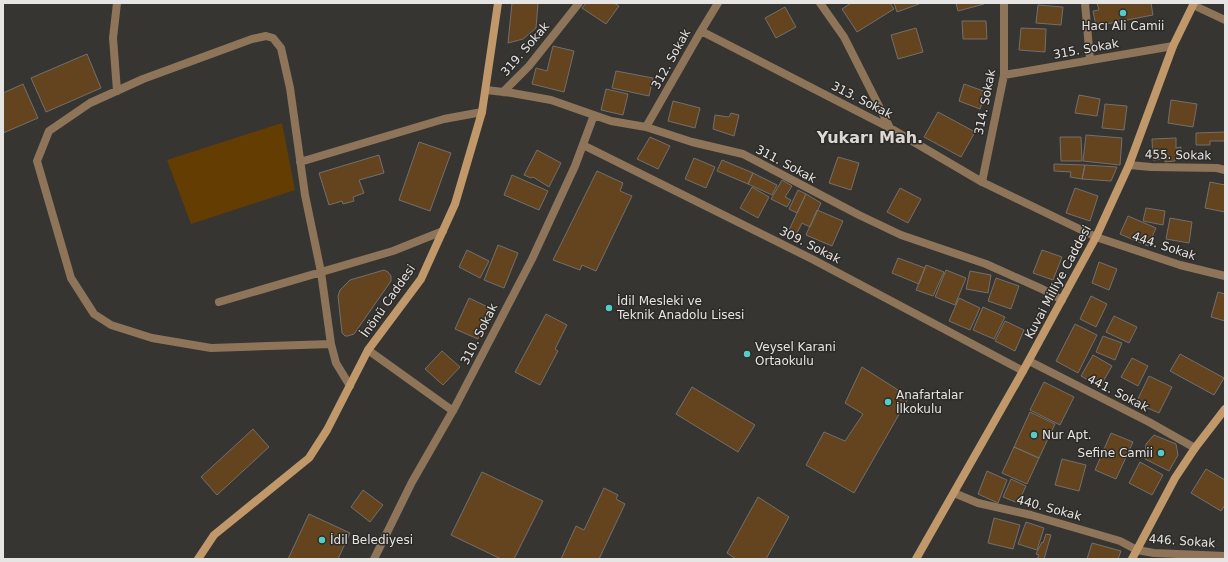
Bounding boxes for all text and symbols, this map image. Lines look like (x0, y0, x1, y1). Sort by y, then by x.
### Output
marker: Hacı Ali Camii (1118, 8, 1128, 18)
street label: 319. Sokak (498, 19, 552, 79)
place label: Hacı Ali Camii (1082, 19, 1164, 33)
street label: 312. Sokak (649, 26, 693, 91)
street label: 315. Sokak (1052, 36, 1120, 62)
street label: 314. Sokak (972, 68, 998, 136)
street label: 313. Sokak (829, 79, 895, 121)
district label: Yukarı Mah. (816, 128, 923, 147)
street label: 311. Sokak (753, 142, 819, 186)
street label: 455. Sokak (1145, 147, 1211, 163)
street label: Kuvai Milliye Caddesi (1022, 223, 1094, 341)
street label: 309. Sokak (777, 224, 843, 266)
street label: 444. Sokak (1130, 229, 1198, 263)
street label: İnönü Caddesi (357, 261, 418, 340)
place label: İdil Mesleki ve Teknik Anadolu Lisesi (616, 293, 744, 322)
street label: 310. Sokak (458, 301, 500, 367)
marker: İdil Mesleki ve Teknik Anadolu Lisesi (604, 303, 614, 313)
place label: Veysel Karani Ortaokulu (755, 340, 836, 368)
marker: Veysel Karani Ortaokulu (742, 349, 752, 359)
street label: 441. Sokak (1085, 372, 1151, 414)
place label: Anafartalar İlkokulu (896, 388, 963, 416)
marker: Anafartalar İlkokulu (883, 397, 893, 407)
place label: Nur Apt. (1042, 428, 1092, 442)
marker: Nur Apt. (1029, 430, 1039, 440)
place label: Sefine Camii (1078, 446, 1153, 460)
marker: Sefine Camii (1156, 448, 1166, 458)
street label: 440. Sokak (1015, 493, 1083, 523)
place label: İdil Belediyesi (330, 532, 413, 547)
street label: 446. Sokak (1148, 532, 1216, 550)
marker: İdil Belediyesi (317, 535, 327, 545)

